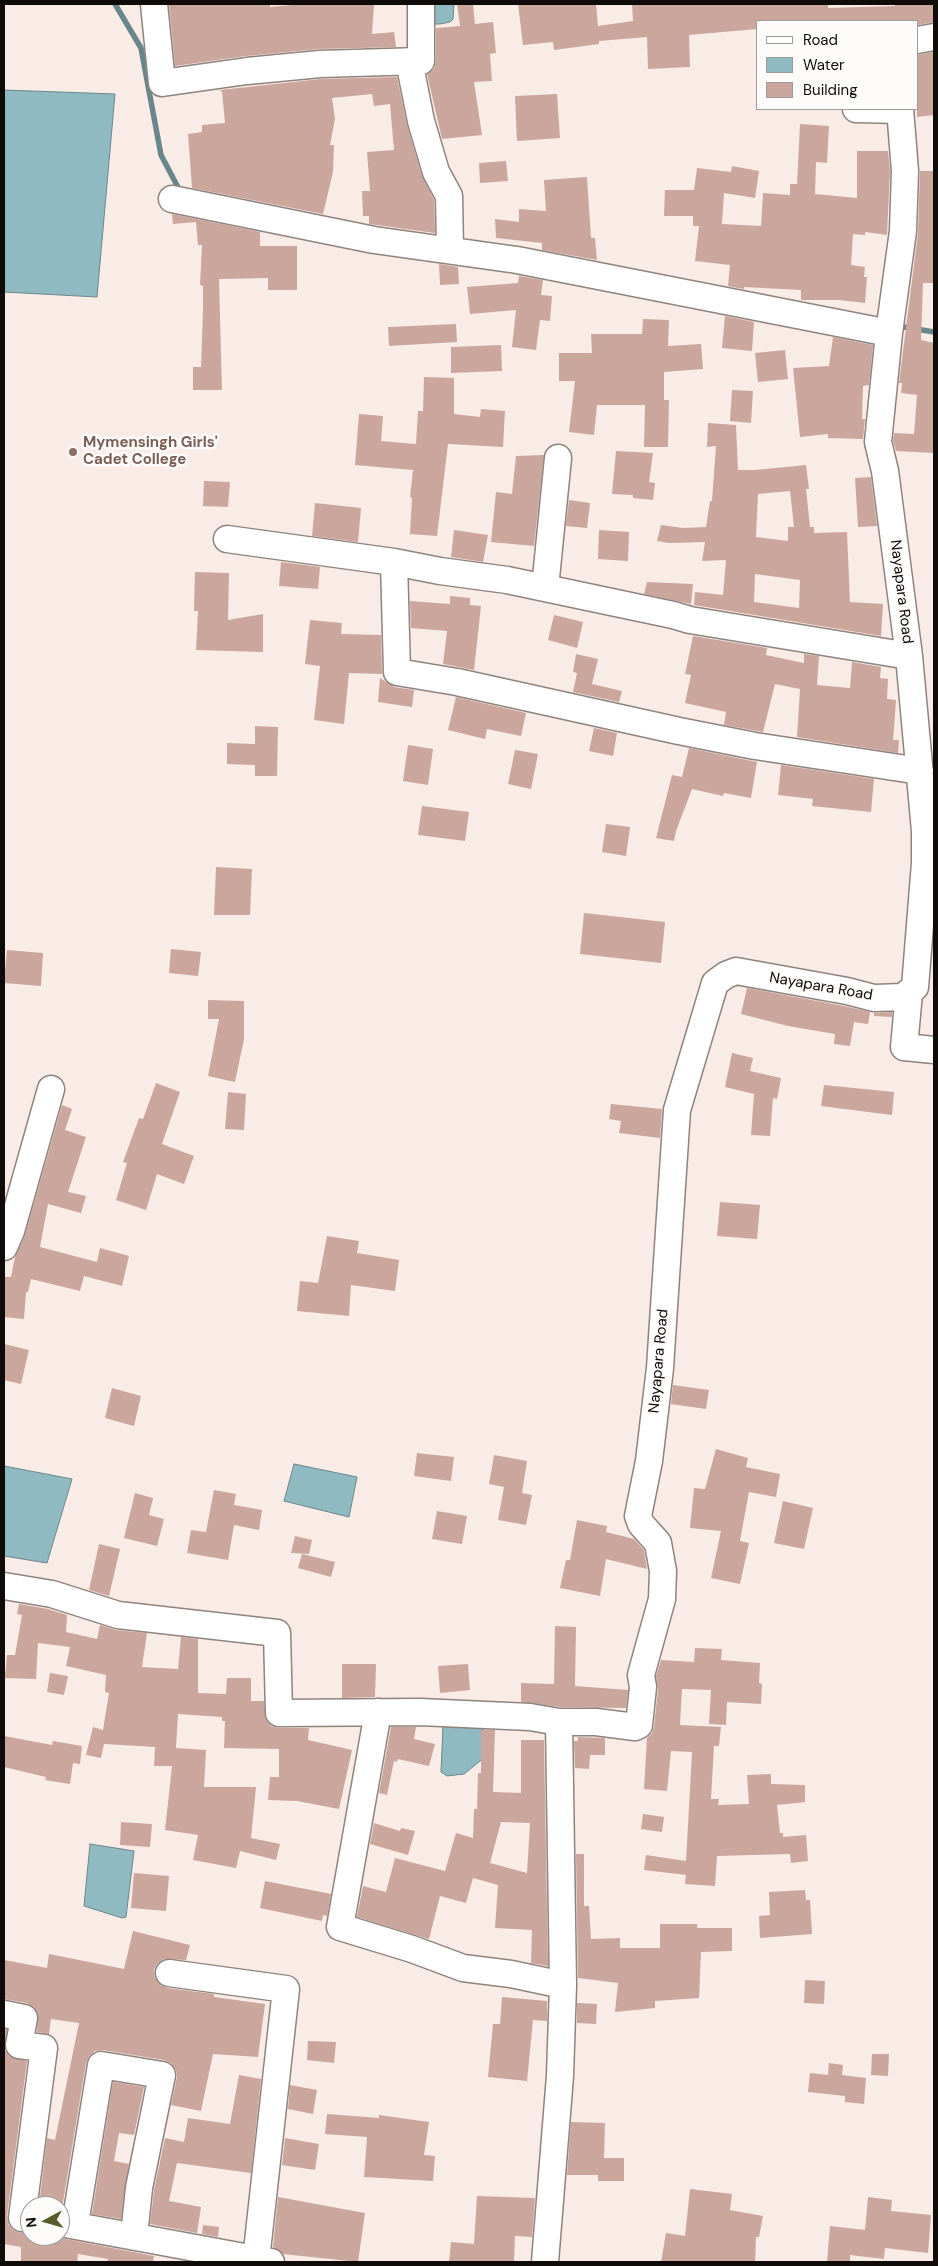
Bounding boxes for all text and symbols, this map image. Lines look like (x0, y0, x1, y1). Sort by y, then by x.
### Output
legend (756, 20, 918, 110)
text: Road (803, 30, 838, 50)
text: Water (803, 55, 844, 75)
text: Building (803, 80, 858, 100)
place label: Mymensingh Girls' Cadet College (83, 434, 218, 469)
marker: Mymensingh Girls' Cadet College (67, 446, 79, 458)
street label: Nayapara Road (886, 539, 916, 645)
street label: Nayapara Road (768, 969, 874, 1005)
street label: Nayapara Road (645, 1308, 673, 1414)
north arrow (20, 2196, 70, 2246)
text: N (22, 2216, 41, 2228)

